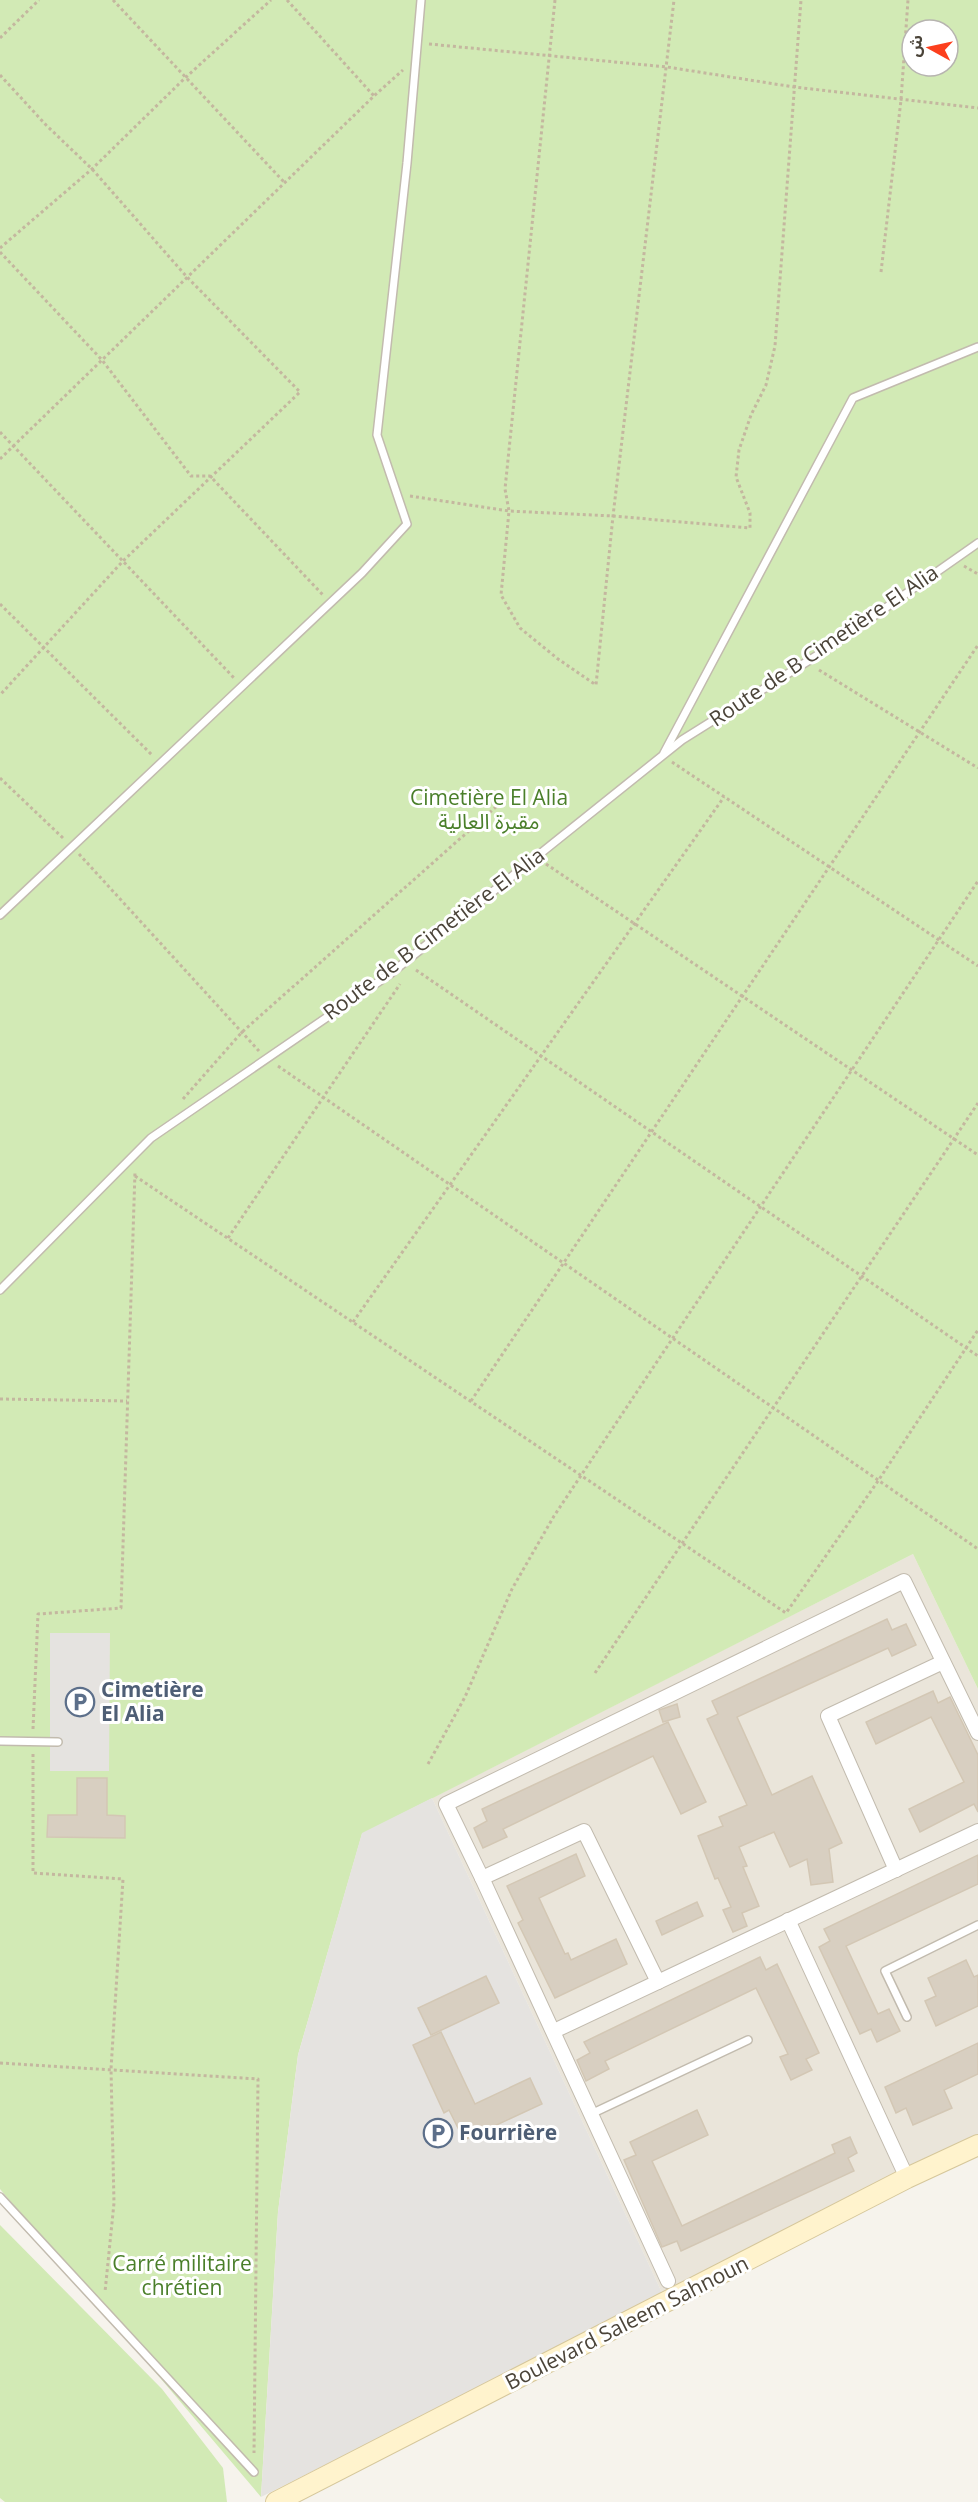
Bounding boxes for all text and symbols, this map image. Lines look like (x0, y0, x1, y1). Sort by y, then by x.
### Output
north arrow (900, 18, 960, 78)
text: ش (903, 33, 928, 58)
street label: Route de B Cimetière El Alia (703, 558, 943, 732)
park label: Cimetière El Alia مقبرة العالية (410, 783, 568, 835)
street label: Route de B Cimetière El Alia (317, 841, 550, 1026)
place label: Cimetière El Alia (101, 1675, 204, 1727)
parking icon: Cimetière El Alia (64, 1686, 96, 1718)
parking icon: Fourrière (422, 2117, 454, 2149)
place label: Fourrière (459, 2118, 557, 2146)
street label: Boulevard Saleem Sahnoun (500, 2248, 753, 2396)
park label: Carré militaire chrétien (112, 2249, 252, 2301)

